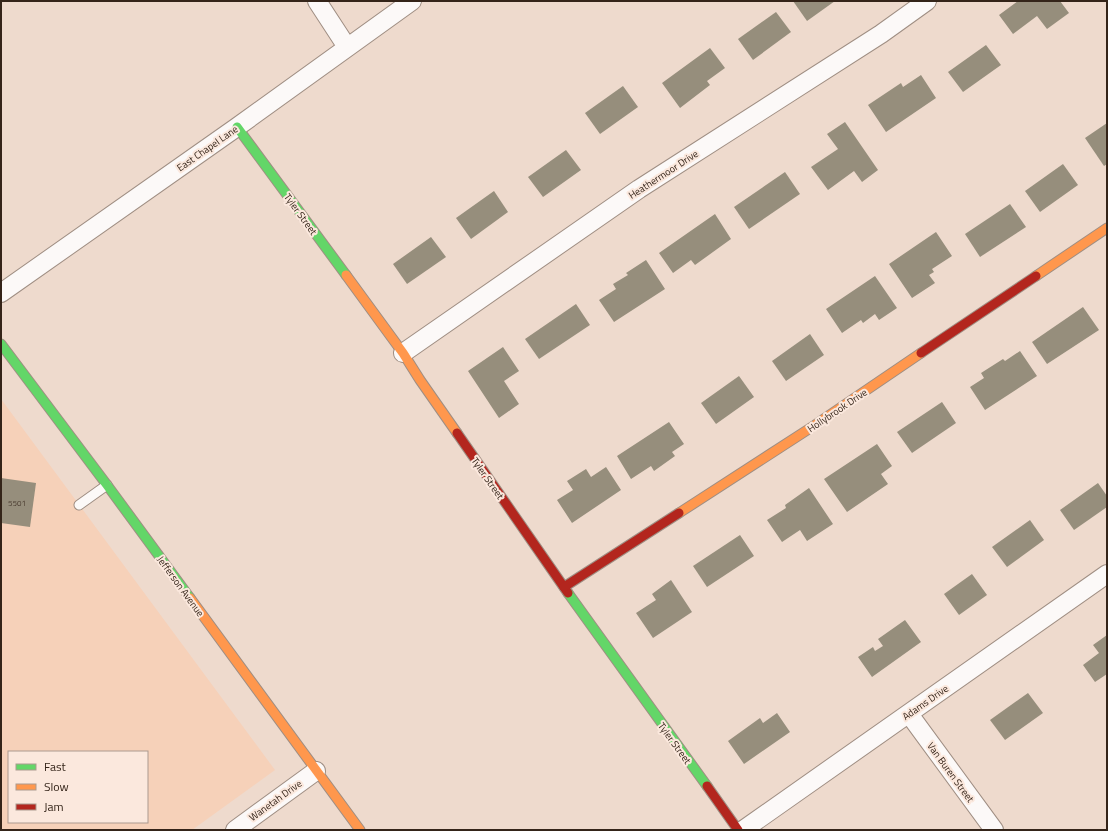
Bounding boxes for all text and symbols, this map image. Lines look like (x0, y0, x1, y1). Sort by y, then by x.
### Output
street label: East Chapel Lane (174, 122, 241, 175)
street label: Heathermoor Drive (625, 146, 701, 203)
street label: Tyler Street (280, 190, 321, 239)
street label: Hollybrook Drive (804, 385, 870, 436)
street label: Tyler Street (468, 454, 508, 503)
house number: 5501 (8, 497, 26, 509)
street label: Jefferson Avenue (153, 553, 208, 620)
street label: Adams Drive (899, 681, 951, 724)
street label: Tyler Street (654, 719, 695, 768)
street label: Van Buren Street (924, 739, 978, 806)
legend (8, 751, 148, 823)
text: Fast (44, 757, 67, 776)
street label: Wanetah Drive (246, 776, 305, 825)
text: Slow (44, 777, 69, 796)
text: Jam (44, 797, 64, 816)

